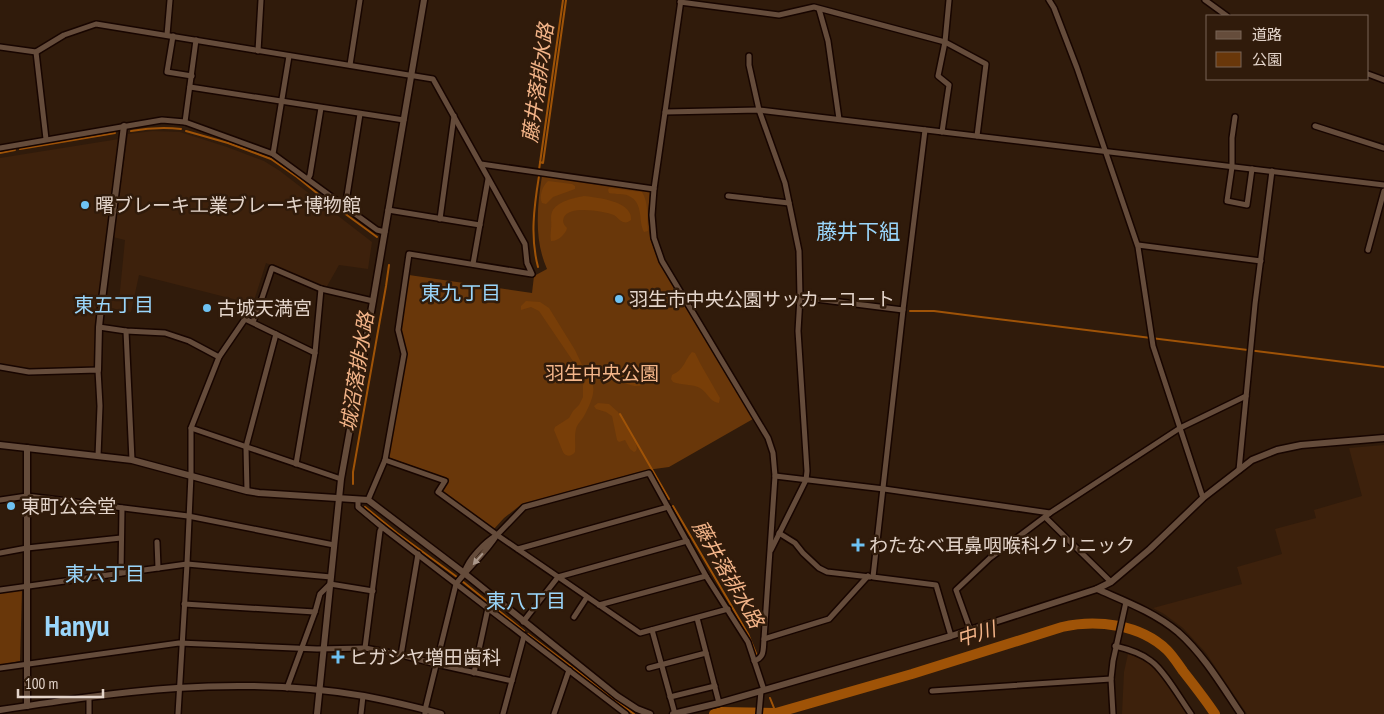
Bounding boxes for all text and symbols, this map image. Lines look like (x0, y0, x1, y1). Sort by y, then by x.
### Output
legend (1206, 15, 1369, 80)
water label: 藤井落排水路 (517, 20, 560, 144)
text: 道路 (1252, 25, 1282, 44)
text: 公園 (1252, 50, 1282, 69)
place label: 曙ブレーキ工業ブレーキ博物館 (95, 193, 361, 217)
marker: 曙ブレーキ工業ブレーキ博物館 (79, 199, 91, 211)
district label: 藤井下組 (816, 218, 900, 245)
district label: 東九丁目 (421, 280, 501, 306)
place label: 羽生市中央公園サッカーコート (629, 287, 895, 311)
district label: 東五丁目 (74, 292, 154, 318)
marker: 羽生市中央公園サッカーコート (613, 293, 625, 305)
place label: 古城天満宮 (217, 296, 312, 320)
marker: 古城天満宮 (201, 302, 213, 314)
water label: 城沼落排水路 (335, 309, 380, 433)
park label: 羽生中央公園 (545, 361, 659, 385)
place label: 東町公会堂 (21, 494, 116, 518)
marker: 東町公会堂 (5, 500, 17, 512)
water label: 藤井落排水路 (687, 516, 770, 634)
place label: わたなべ耳鼻咽喉科クリニック (869, 533, 1135, 557)
marker: わたなべ耳鼻咽喉科クリニック (851, 538, 865, 552)
one-way arrow (472, 553, 483, 566)
district label: 東六丁目 (65, 561, 145, 587)
district label: 東八丁目 (486, 588, 566, 614)
district label: Hanyu (45, 606, 110, 644)
water label: 中川 (953, 615, 1001, 652)
place label: ヒガシヤ増田歯科 (349, 645, 501, 669)
marker: ヒガシヤ増田歯科 (331, 650, 345, 664)
scale bar (18, 666, 102, 698)
text: 100 m (25, 674, 58, 693)

